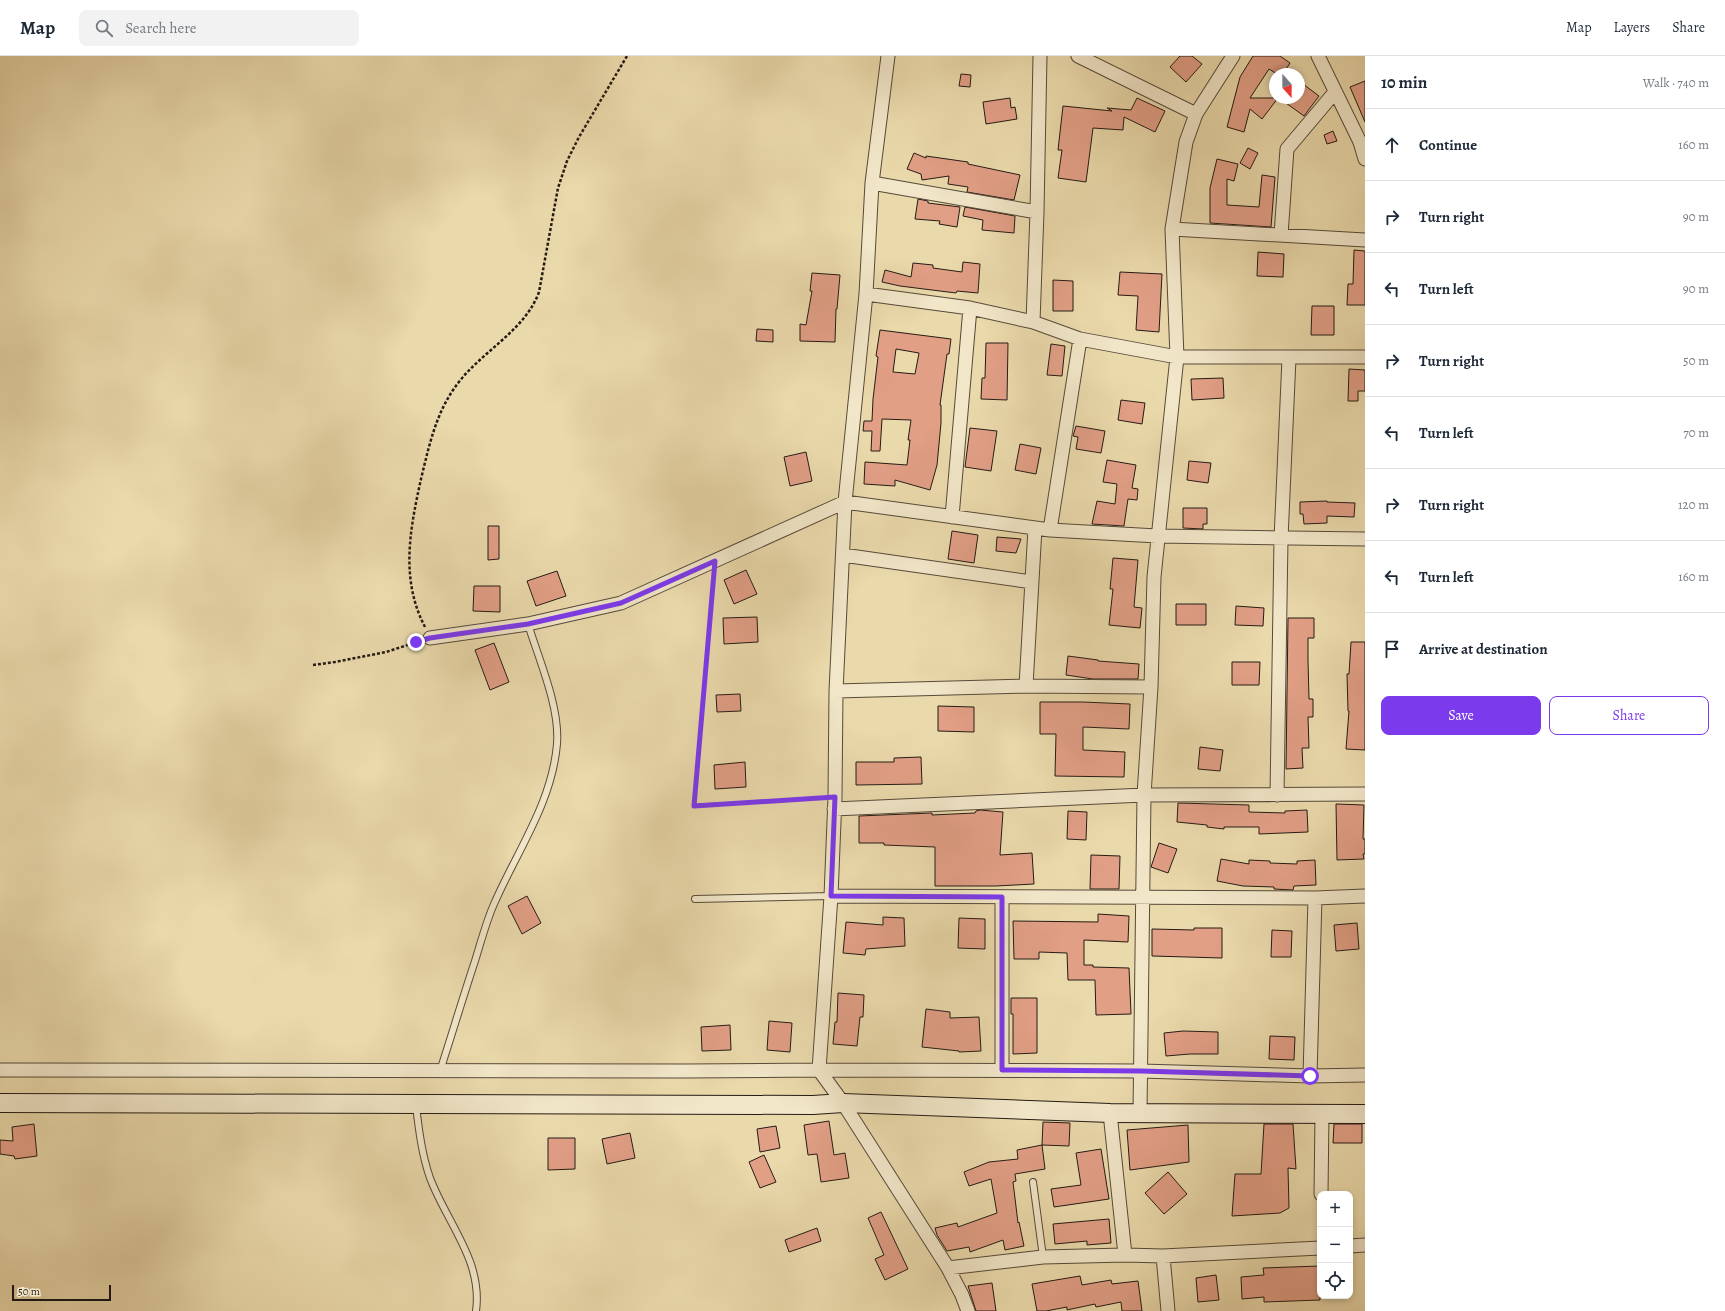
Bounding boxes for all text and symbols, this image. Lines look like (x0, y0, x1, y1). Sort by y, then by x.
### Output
search box (79, 10, 359, 46)
text: Map (20, 15, 55, 41)
icon: search (93, 17, 115, 39)
text: Search here (125, 18, 197, 38)
text: Map (1566, 18, 1592, 37)
text: Layers (1614, 18, 1650, 37)
text: Share (1672, 18, 1705, 37)
north arrow (1269, 68, 1305, 104)
text: 10 min (1381, 71, 1427, 94)
text: Walk · 740 m (1643, 74, 1709, 91)
icon: ahead (1381, 134, 1403, 156)
text: Continue (1419, 135, 1477, 155)
text: 160 m (1678, 136, 1709, 153)
icon: right (1381, 206, 1403, 228)
text: Turn right (1419, 207, 1484, 227)
text: 90 m (1683, 208, 1709, 225)
icon: left (1381, 278, 1403, 300)
text: Turn left (1419, 279, 1474, 299)
text: 90 m (1683, 280, 1709, 297)
icon: right (1381, 350, 1403, 372)
text: Turn right (1419, 351, 1484, 371)
text: 50 m (1683, 352, 1709, 369)
icon: left (1381, 422, 1403, 444)
text: Turn left (1419, 423, 1474, 443)
text: 70 m (1683, 424, 1709, 441)
icon: right (1381, 494, 1403, 516)
text: Turn right (1419, 495, 1484, 515)
text: 120 m (1678, 496, 1709, 513)
icon: left (1381, 566, 1403, 588)
text: Turn left (1419, 567, 1474, 587)
text: 160 m (1678, 568, 1709, 585)
route end (407, 633, 425, 651)
icon: arrive (1381, 638, 1403, 660)
text: Arrive at destination (1419, 639, 1548, 659)
button: Save (1381, 696, 1541, 735)
button: Share (1549, 696, 1709, 735)
route start (1301, 1067, 1319, 1085)
map controls (1317, 1191, 1353, 1299)
button: + (1317, 1191, 1353, 1227)
button: − (1317, 1227, 1353, 1263)
button: locate (1317, 1263, 1353, 1299)
scale bar (12, 1283, 111, 1302)
text: 50 m (18, 1284, 40, 1299)

